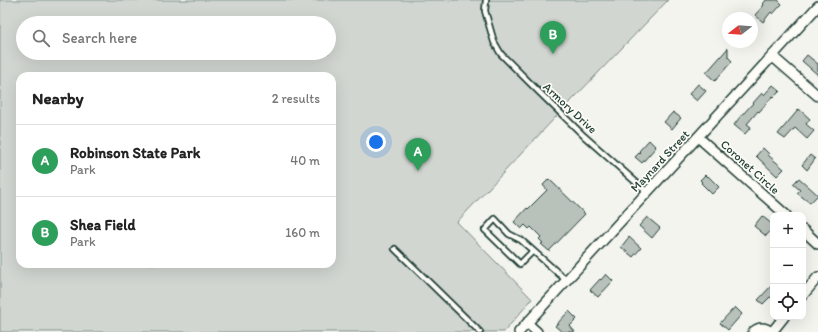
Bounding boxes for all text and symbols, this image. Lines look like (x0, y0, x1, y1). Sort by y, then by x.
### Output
north arrow (722, 12, 758, 48)
search box (16, 16, 336, 60)
pin: B (540, 21, 566, 54)
icon: search (30, 27, 52, 49)
text: Search here (62, 29, 137, 47)
street label: Armory Drive (540, 80, 600, 137)
text: Nearby (32, 88, 84, 108)
text: 2 results (272, 91, 320, 106)
street label: Maynard Street (628, 127, 693, 195)
your location (366, 132, 386, 152)
street label: Coronet Circle (718, 137, 782, 197)
pin: A (405, 138, 431, 171)
text: Robinson State Park (70, 144, 200, 162)
text: A (41, 153, 49, 168)
text: 40 m (290, 153, 320, 168)
text: Park (70, 162, 96, 177)
map controls (770, 212, 806, 320)
button: + (770, 212, 806, 248)
text: Shea Field (70, 216, 135, 234)
text: B (41, 225, 49, 240)
text: 160 m (285, 225, 320, 240)
text: Park (70, 234, 96, 249)
button: − (770, 248, 806, 284)
button: locate (770, 284, 806, 320)

